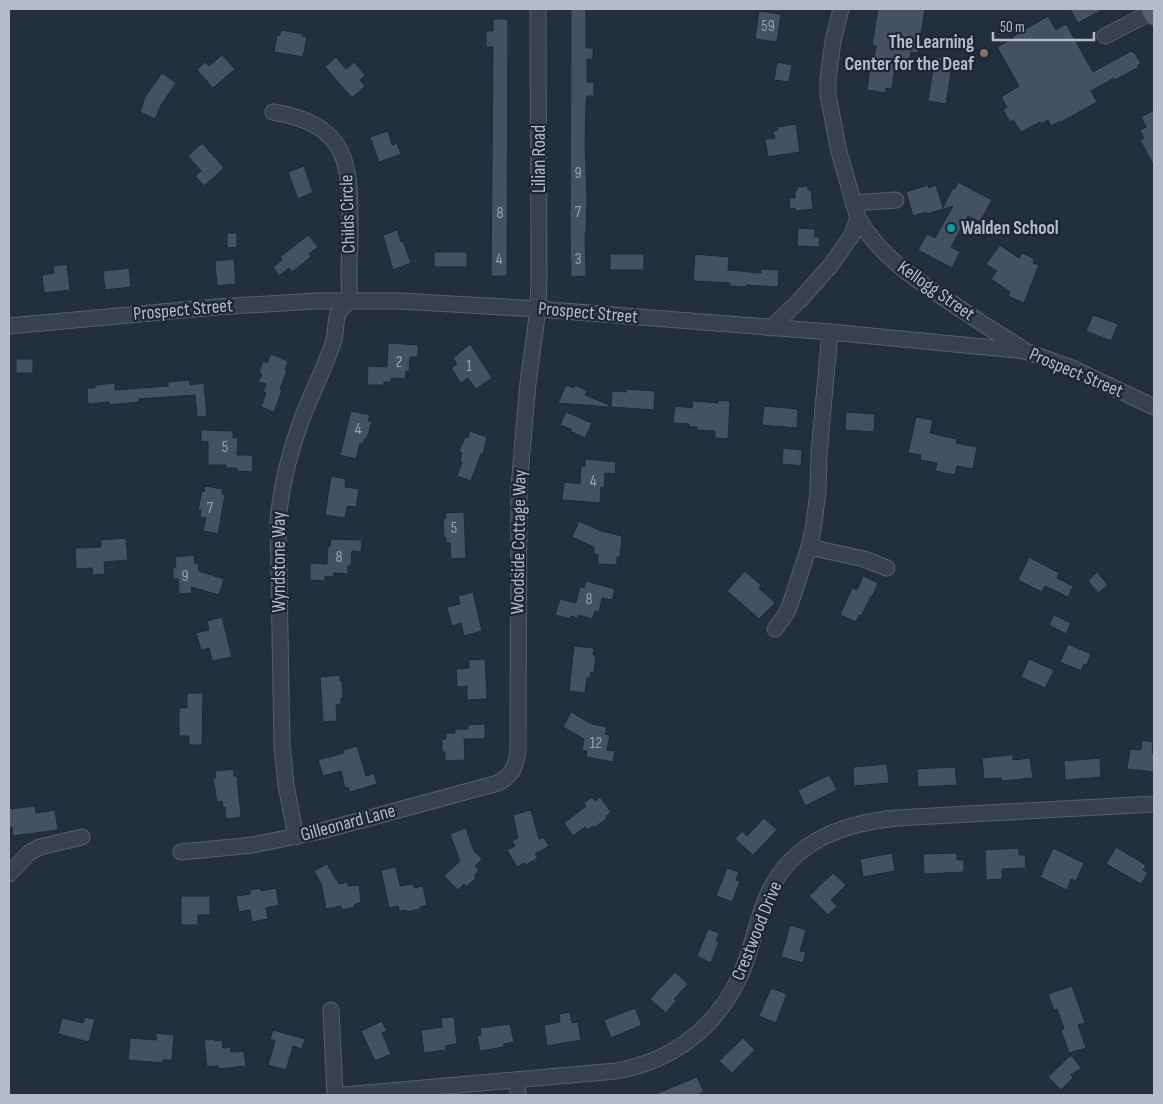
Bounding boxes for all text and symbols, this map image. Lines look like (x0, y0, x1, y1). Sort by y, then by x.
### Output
scale bar (993, 10, 1094, 42)
house number: 59 (761, 17, 775, 36)
text: 50 m (1000, 18, 1025, 37)
place label: The Learning Center for the Deaf (844, 31, 975, 76)
marker: The Learning Center for the Deaf (978, 47, 990, 59)
street label: Lilian Road (528, 125, 551, 193)
house number: 9 (574, 164, 582, 183)
street label: Childs Circle (335, 174, 361, 254)
house number: 7 (575, 203, 582, 222)
house number: 8 (496, 204, 504, 223)
place label: Walden School (961, 217, 1059, 240)
marker: Walden School (945, 222, 957, 234)
house number: 4 (496, 250, 503, 269)
house number: 3 (575, 250, 581, 269)
street label: Kellogg Street (893, 256, 979, 326)
street label: Prospect Street (132, 294, 234, 326)
street label: Prospect Street (537, 297, 639, 329)
street label: Prospect Street (1026, 343, 1127, 403)
house number: 2 (396, 353, 402, 372)
house number: 1 (466, 357, 472, 376)
house number: 4 (355, 420, 362, 439)
house number: 5 (222, 438, 228, 457)
street label: Woodside Cottage Way (506, 469, 532, 615)
house number: 4 (590, 472, 597, 491)
house number: 7 (207, 499, 214, 518)
street label: Wyndstone Way (268, 511, 291, 613)
house number: 5 (451, 519, 457, 538)
house number: 8 (335, 548, 343, 567)
house number: 9 (181, 567, 189, 586)
house number: 8 (585, 590, 593, 609)
house number: 12 (590, 734, 602, 753)
street label: Gilleonard Lane (298, 799, 398, 847)
street label: Crestwood Drive (727, 878, 787, 984)

